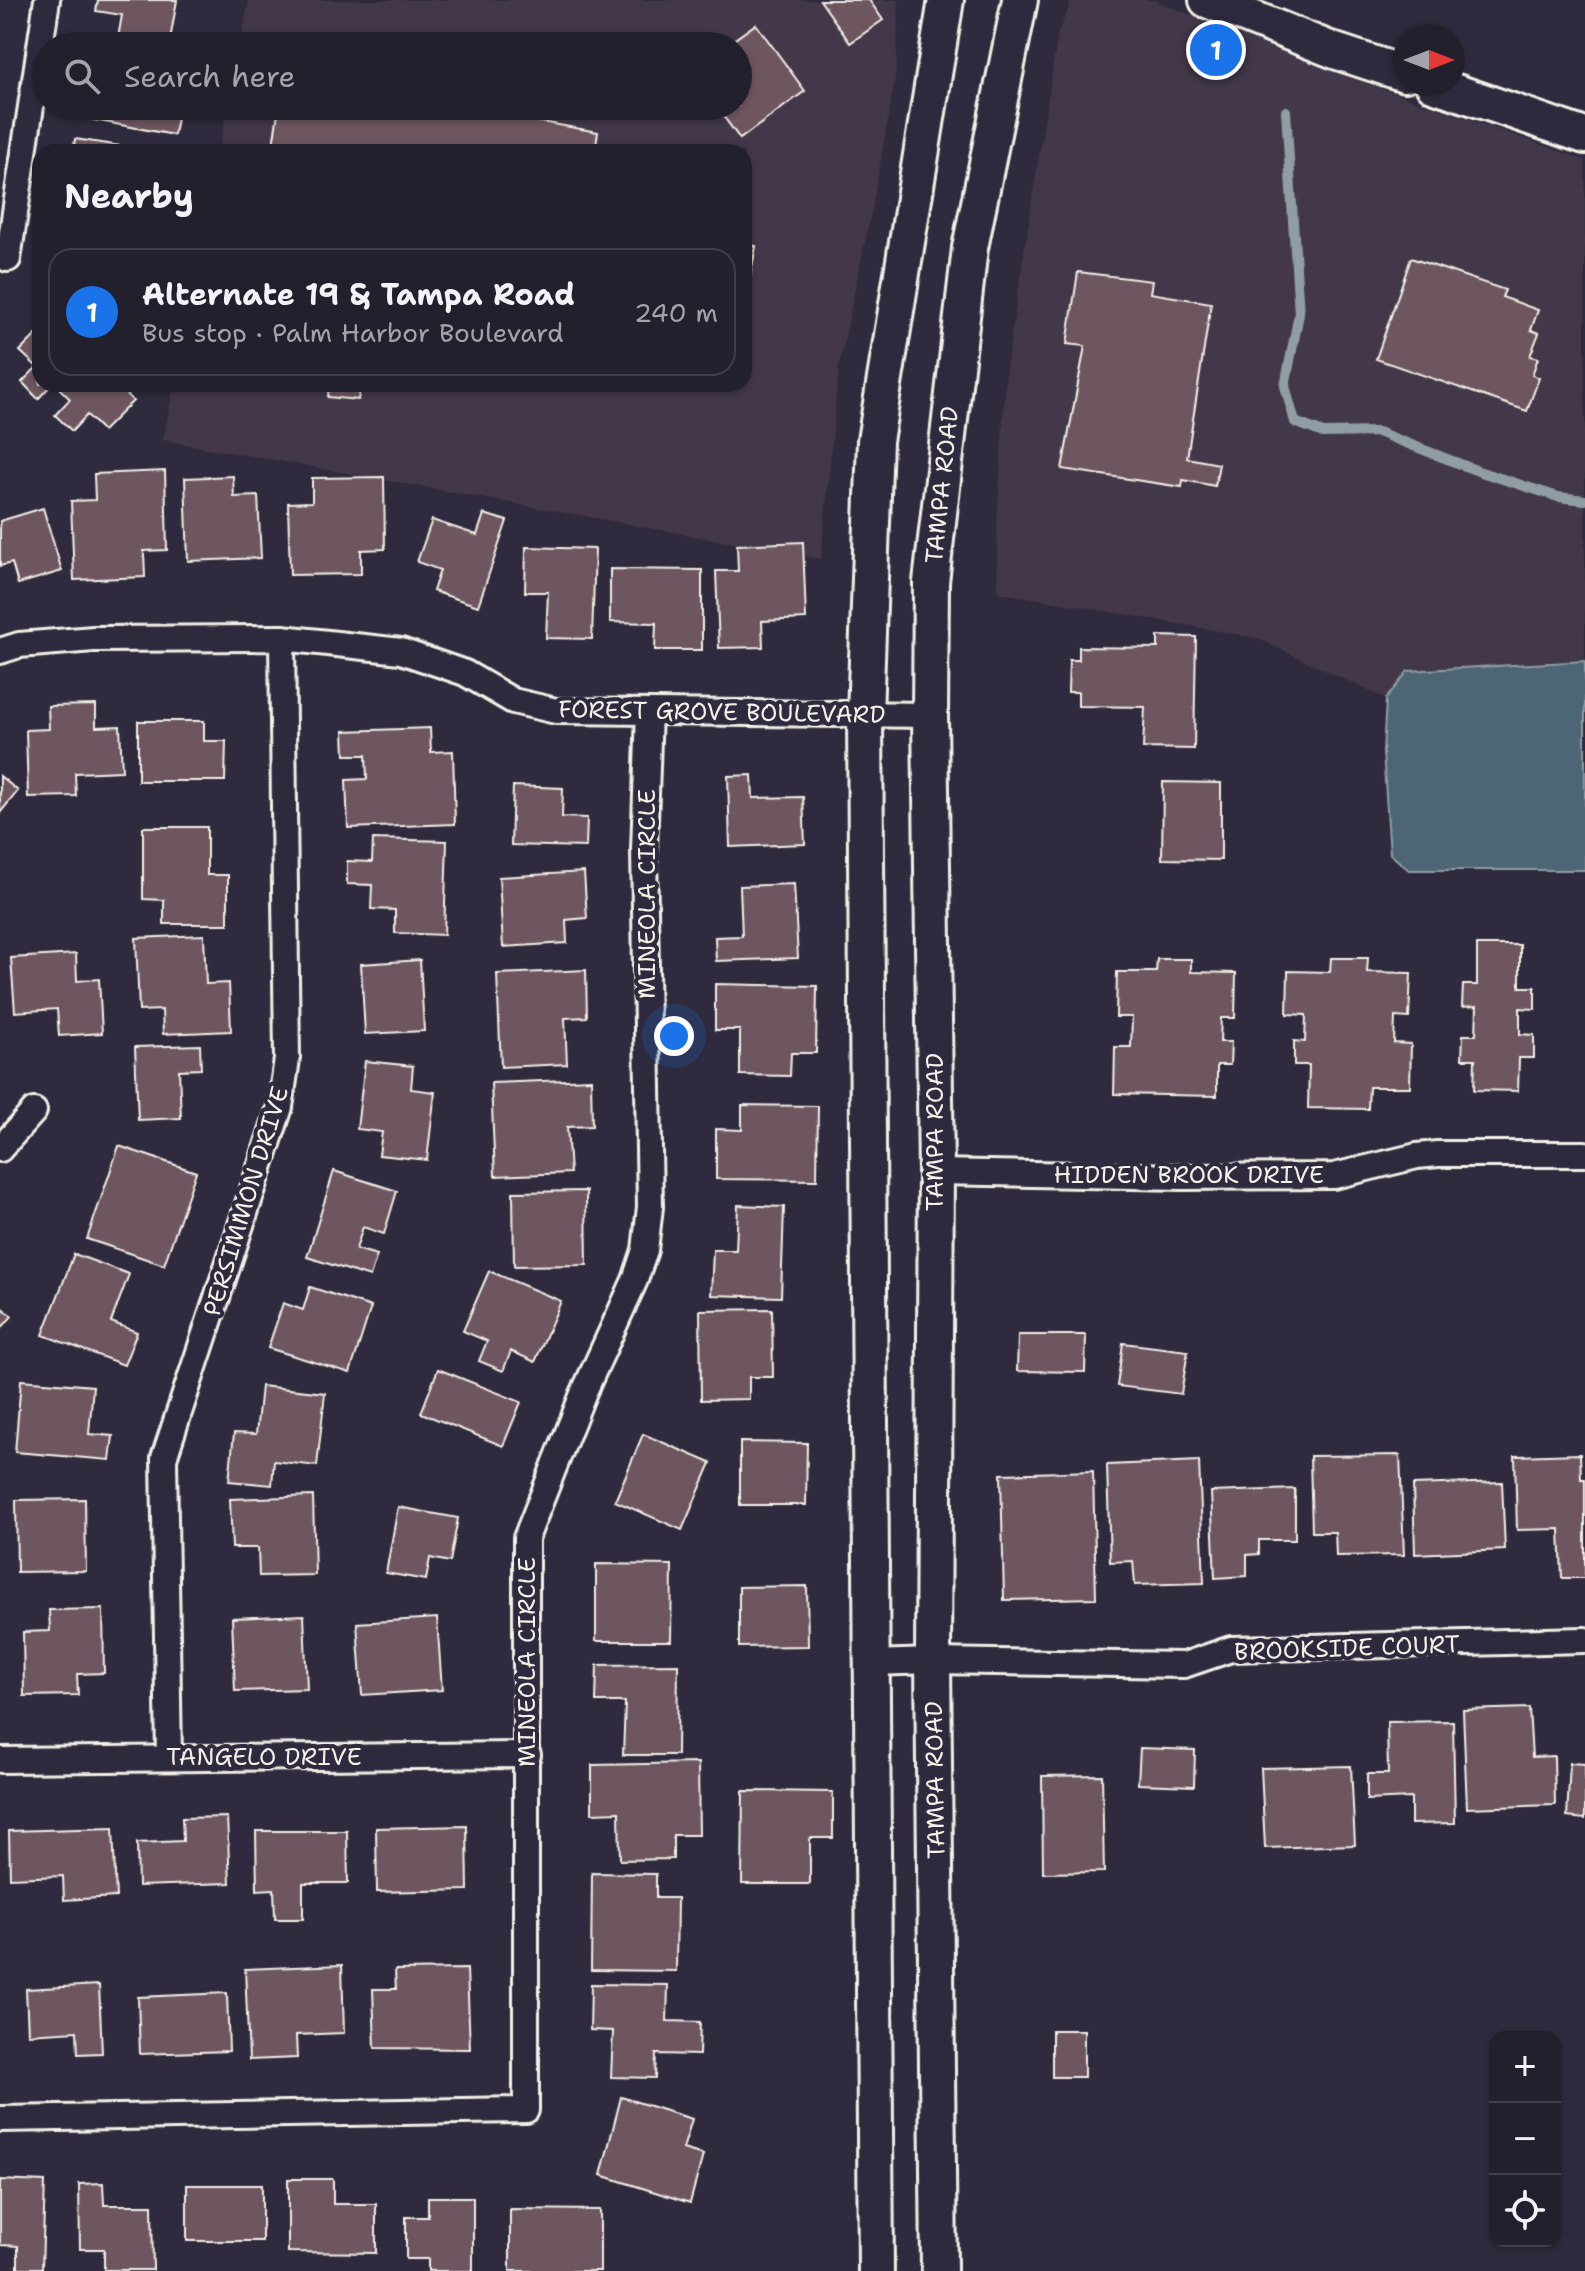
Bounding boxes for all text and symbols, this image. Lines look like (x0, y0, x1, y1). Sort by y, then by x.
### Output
pin: 1 (1190, 20, 1242, 80)
north arrow (1393, 24, 1465, 96)
search box (32, 32, 752, 120)
icon: search (60, 54, 104, 98)
text: Search here (124, 56, 295, 97)
text: Nearby (64, 173, 194, 219)
text: Alternate 19 & Tampa Road (142, 274, 575, 315)
text: 1 (86, 295, 98, 330)
text: 240 m (634, 295, 718, 330)
text: Bus stop · Palm Harbor Boulevard (142, 315, 564, 350)
street label: TAMPA ROAD (918, 405, 966, 565)
street label: FOREST GROVE BOULEVARD (558, 693, 886, 731)
street label: MINEOLA CIRCLE (631, 789, 663, 999)
your location (654, 1016, 694, 1056)
street label: TAMPA ROAD (919, 1053, 951, 1211)
street label: PERSIMMON DRIVE (196, 1082, 296, 1320)
street label: HIDDEN BROOK DRIVE (1054, 1159, 1324, 1191)
street label: MINEOLA CIRCLE (511, 1557, 543, 1767)
street label: BROOKSIDE COURT (1234, 1628, 1460, 1668)
street label: TAMPA ROAD (918, 1701, 952, 1859)
street label: TANGELO DRIVE (166, 1741, 362, 1773)
map controls (1489, 2031, 1561, 2247)
button: + (1489, 2031, 1561, 2103)
button: − (1489, 2103, 1561, 2175)
button: locate (1489, 2175, 1561, 2247)

